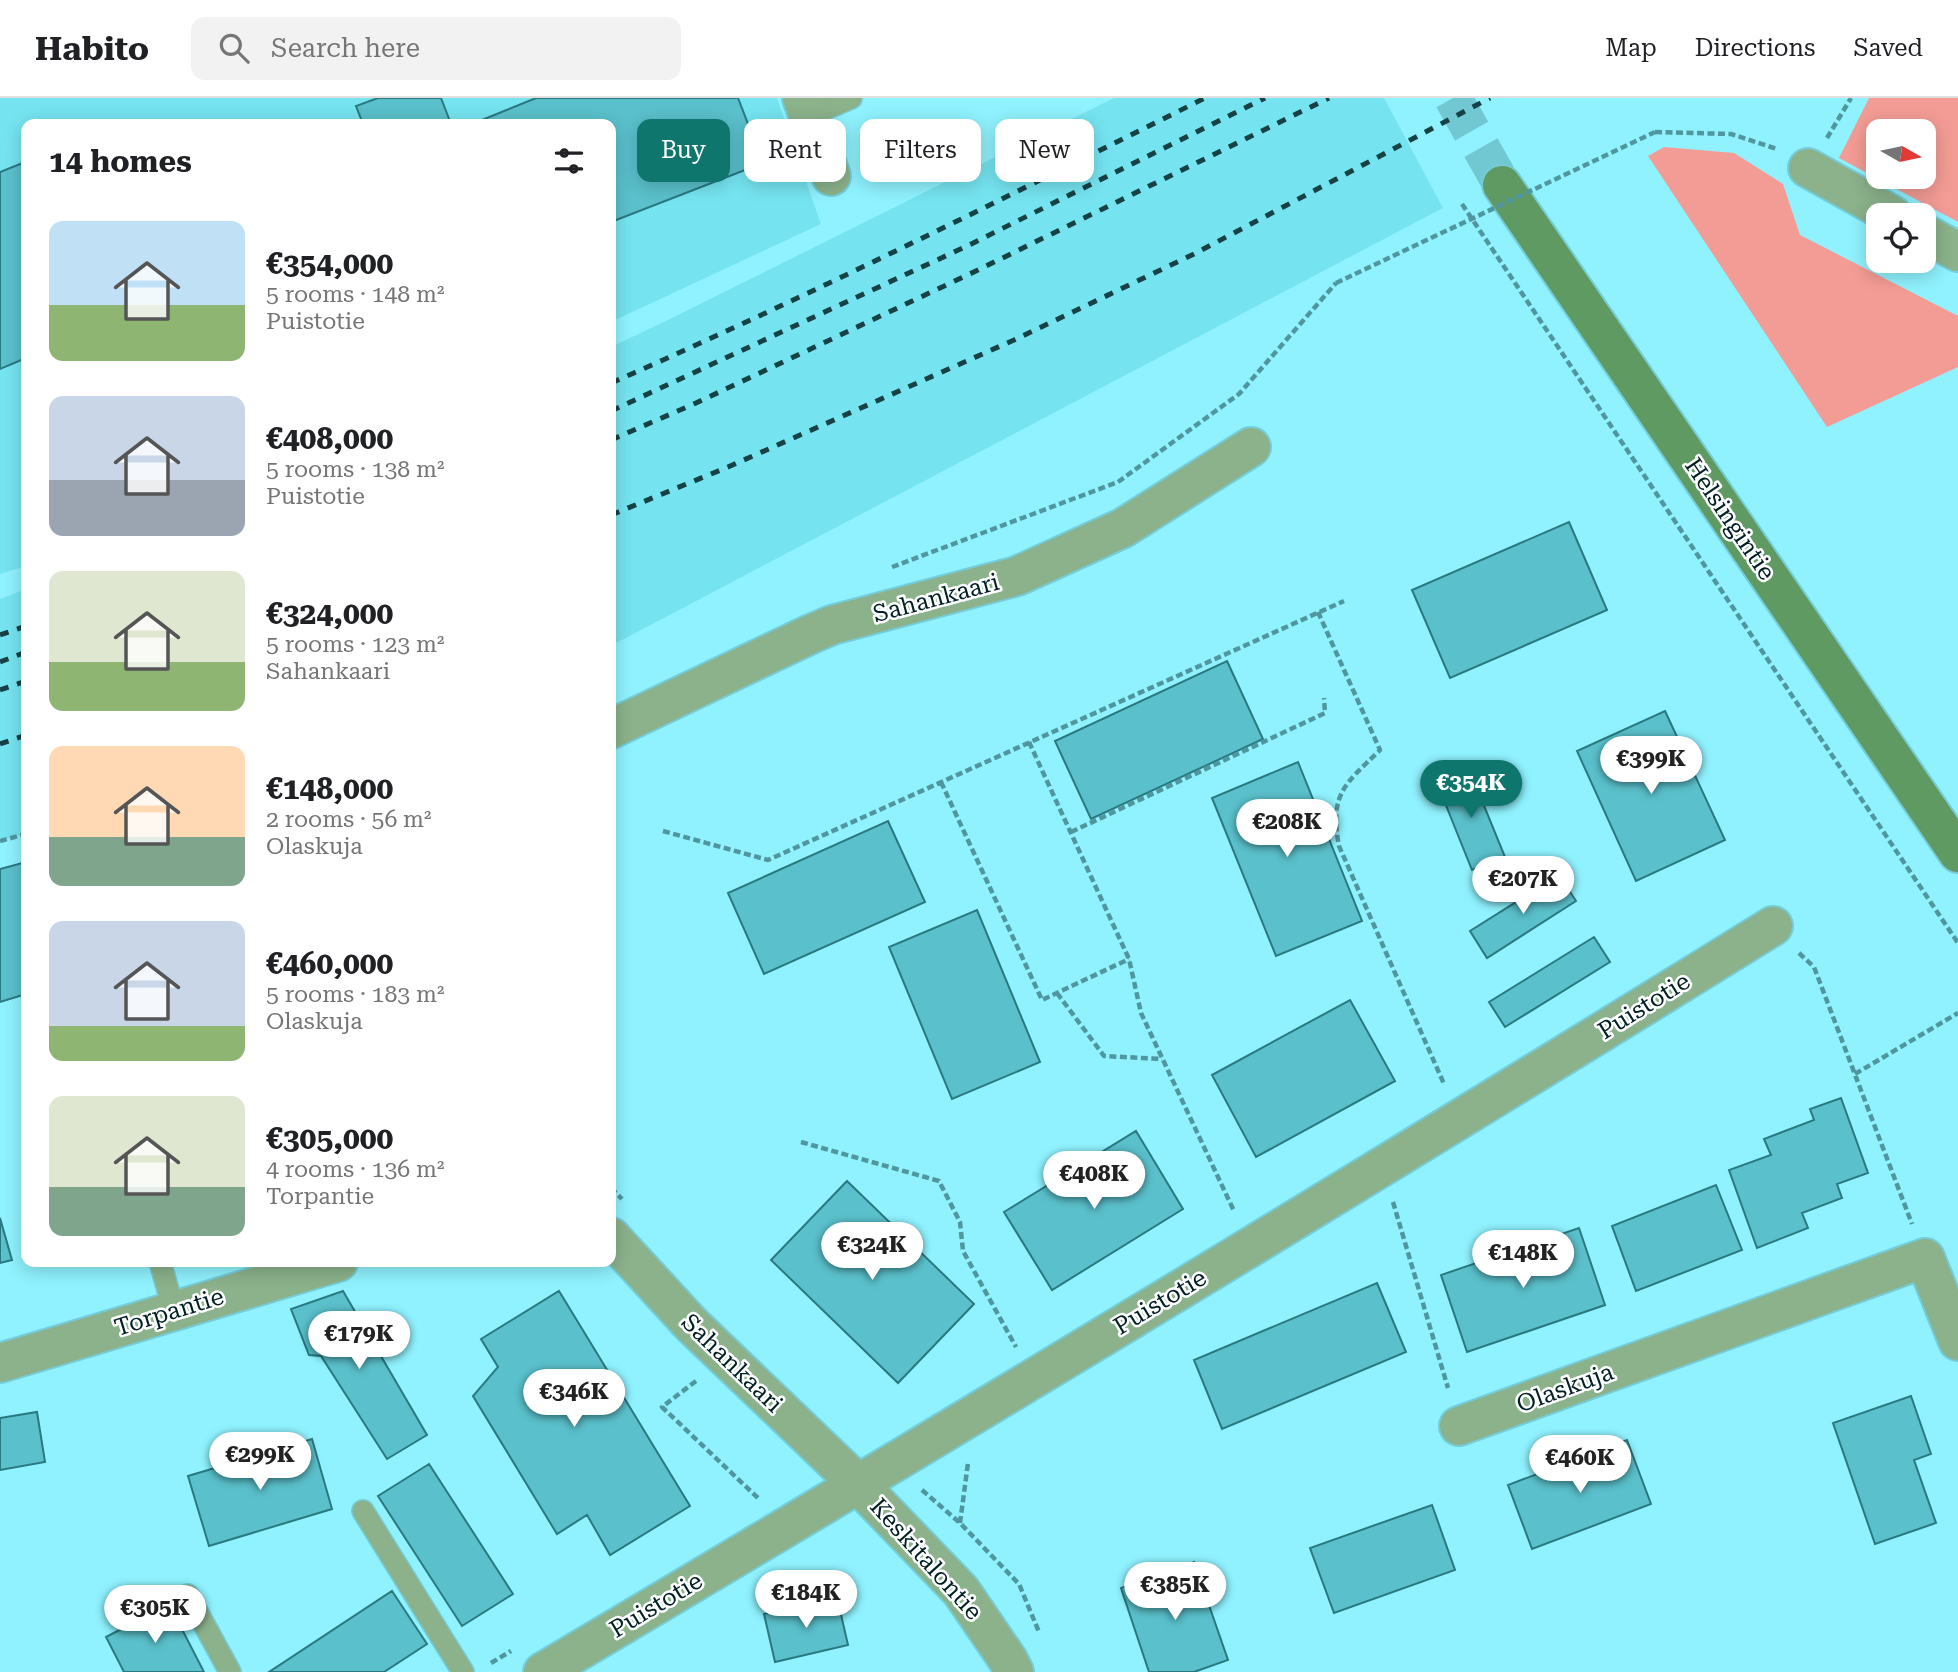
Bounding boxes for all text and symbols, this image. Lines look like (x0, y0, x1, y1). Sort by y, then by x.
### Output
search box (191, 17, 681, 80)
text: Habito (35, 29, 149, 68)
icon: search (215, 29, 253, 67)
text: Search here (271, 33, 420, 63)
text: Map (1605, 34, 1657, 62)
text: Directions (1695, 34, 1815, 62)
text: Saved (1853, 34, 1923, 62)
chip: Buy (637, 119, 730, 182)
chip: Rent (744, 119, 846, 182)
chip: Filters (860, 119, 981, 182)
chip: New (995, 119, 1094, 182)
north arrow (1866, 119, 1936, 189)
map controls (1866, 119, 1936, 273)
icon: filters (550, 142, 588, 180)
text: 14 homes (49, 144, 192, 179)
button: locate (1866, 203, 1936, 273)
text: €354,000 (266, 246, 393, 281)
icon: home (105, 249, 189, 333)
text: 5 rooms · 148 m² (266, 281, 444, 308)
text: Puistotie (266, 308, 365, 335)
text: €408,000 (266, 421, 393, 456)
icon: home (105, 424, 189, 508)
street label: Helsingintie (1679, 453, 1781, 585)
text: 5 rooms · 138 m² (266, 456, 444, 483)
text: Puistotie (266, 483, 365, 510)
street label: Sahankaari (870, 568, 1002, 628)
text: €324,000 (266, 596, 393, 631)
icon: home (105, 599, 189, 683)
text: 5 rooms · 123 m² (266, 631, 444, 658)
text: Sahankaari (266, 658, 390, 685)
pin: €399K (1602, 736, 1700, 796)
text: €399K (1616, 745, 1686, 772)
pin: €354K (1422, 760, 1520, 820)
text: €354K (1436, 769, 1506, 796)
text: €148,000 (266, 771, 393, 806)
icon: home (105, 774, 189, 858)
pin: €208K (1238, 800, 1336, 859)
text: 2 rooms · 56 m² (266, 806, 432, 833)
text: €208K (1252, 808, 1322, 835)
text: Olaskuja (266, 833, 363, 860)
pin: €207K (1474, 856, 1572, 916)
text: €207K (1488, 865, 1558, 892)
text: €460,000 (266, 946, 393, 981)
icon: home (105, 949, 189, 1033)
street label: Puistotie (1593, 967, 1695, 1045)
text: 5 rooms · 183 m² (266, 981, 444, 1008)
text: Olaskuja (266, 1008, 363, 1035)
text: €305,000 (266, 1121, 393, 1156)
icon: home (105, 1124, 189, 1208)
pin: €408K (1045, 1152, 1143, 1211)
text: 4 rooms · 136 m² (266, 1156, 444, 1183)
text: €408K (1059, 1160, 1129, 1187)
text: Torpantie (266, 1183, 374, 1210)
pin: €324K (823, 1222, 921, 1282)
pin: €148K (1474, 1230, 1572, 1290)
text: €324K (837, 1231, 907, 1258)
text: €148K (1488, 1239, 1558, 1266)
street label: Puistotie (1109, 1263, 1211, 1341)
street label: Torpantie (111, 1282, 227, 1342)
street label: Sahankaari (676, 1308, 789, 1418)
pin: €179K (310, 1312, 408, 1371)
text: €179K (324, 1320, 394, 1347)
street label: Olaskuja (1513, 1358, 1617, 1418)
pin: €346K (525, 1370, 623, 1429)
text: €346K (539, 1378, 609, 1405)
pin: €299K (211, 1432, 309, 1492)
pin: €460K (1531, 1436, 1629, 1495)
text: €299K (225, 1441, 295, 1468)
text: €460K (1545, 1444, 1615, 1471)
street label: Keskitalontie (864, 1493, 988, 1625)
pin: €385K (1126, 1562, 1224, 1622)
street label: Puistotie (605, 1566, 707, 1644)
pin: €184K (757, 1570, 855, 1630)
text: €385K (1140, 1571, 1210, 1598)
text: €184K (771, 1579, 841, 1606)
pin: €305K (106, 1586, 204, 1645)
text: €305K (120, 1594, 190, 1621)

